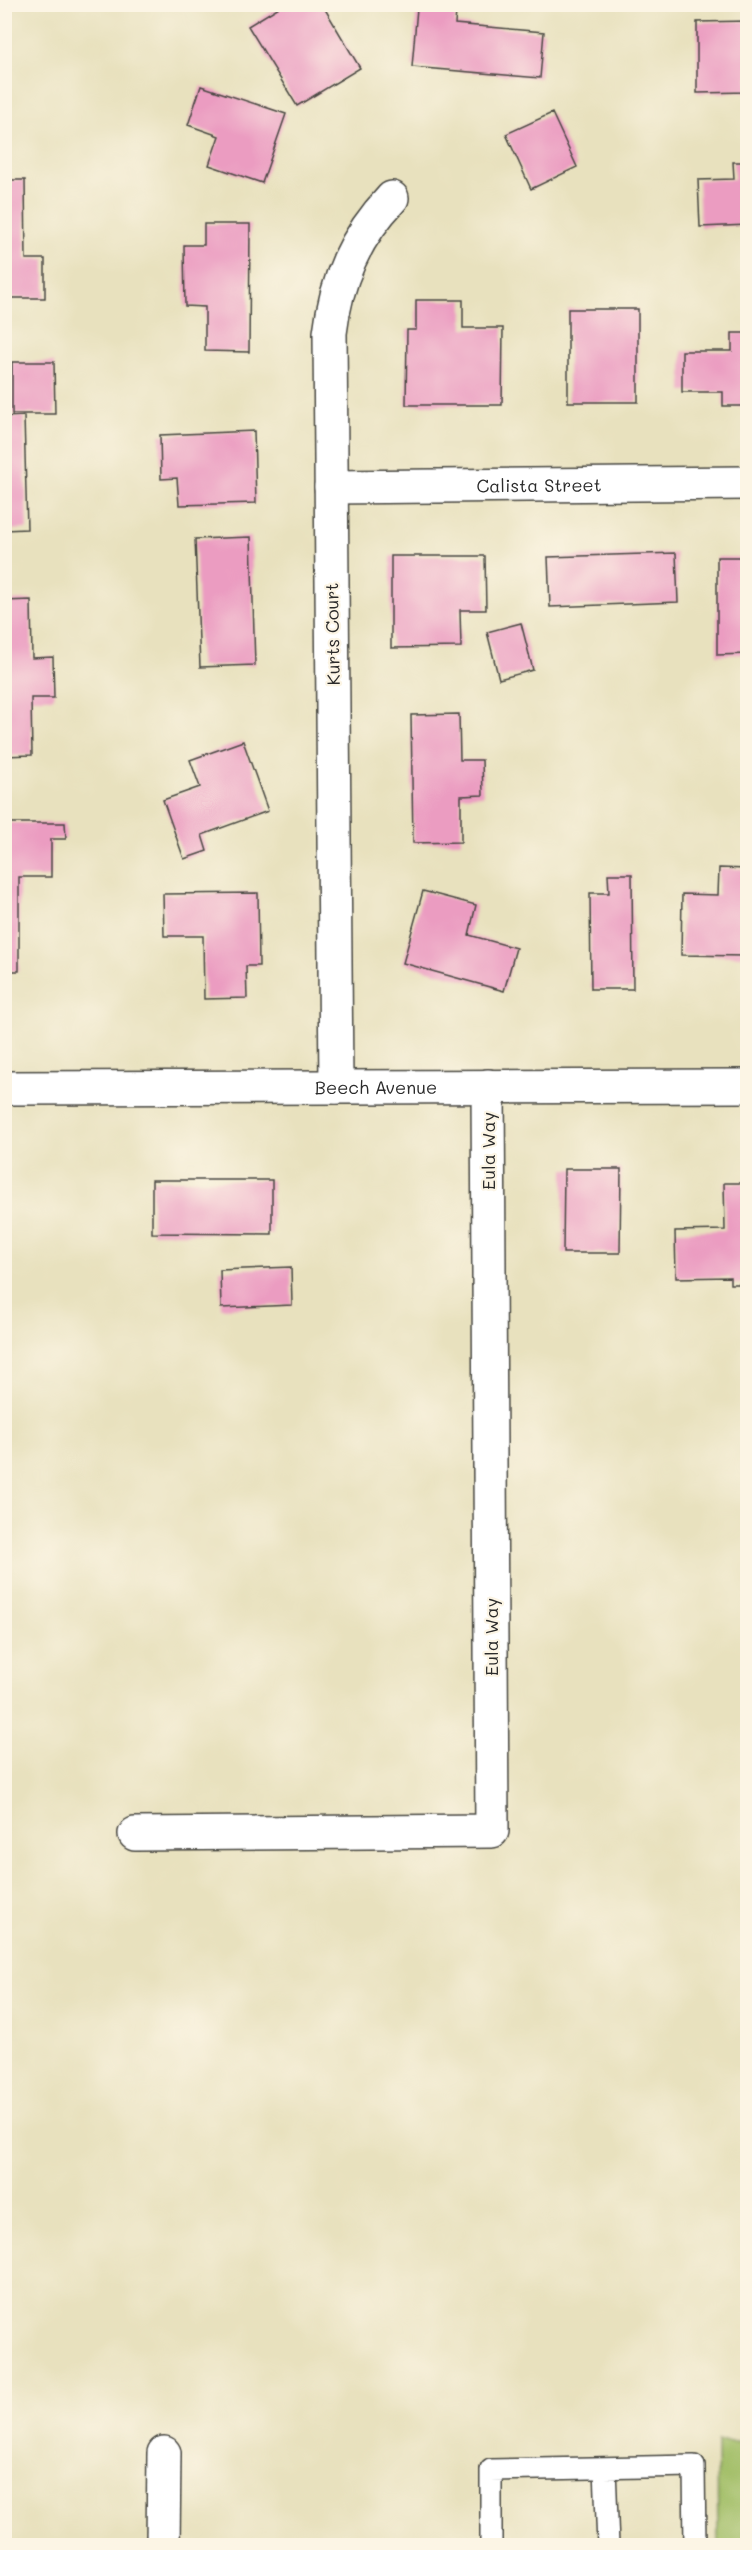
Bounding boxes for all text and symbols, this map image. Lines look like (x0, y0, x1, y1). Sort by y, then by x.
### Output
street label: Calista Street (476, 472, 602, 498)
street label: Kurts Court (319, 583, 345, 685)
street label: Beech Avenue (315, 1075, 437, 1099)
street label: Eula Way (476, 1112, 500, 1190)
street label: Eula Way (479, 1598, 503, 1676)

